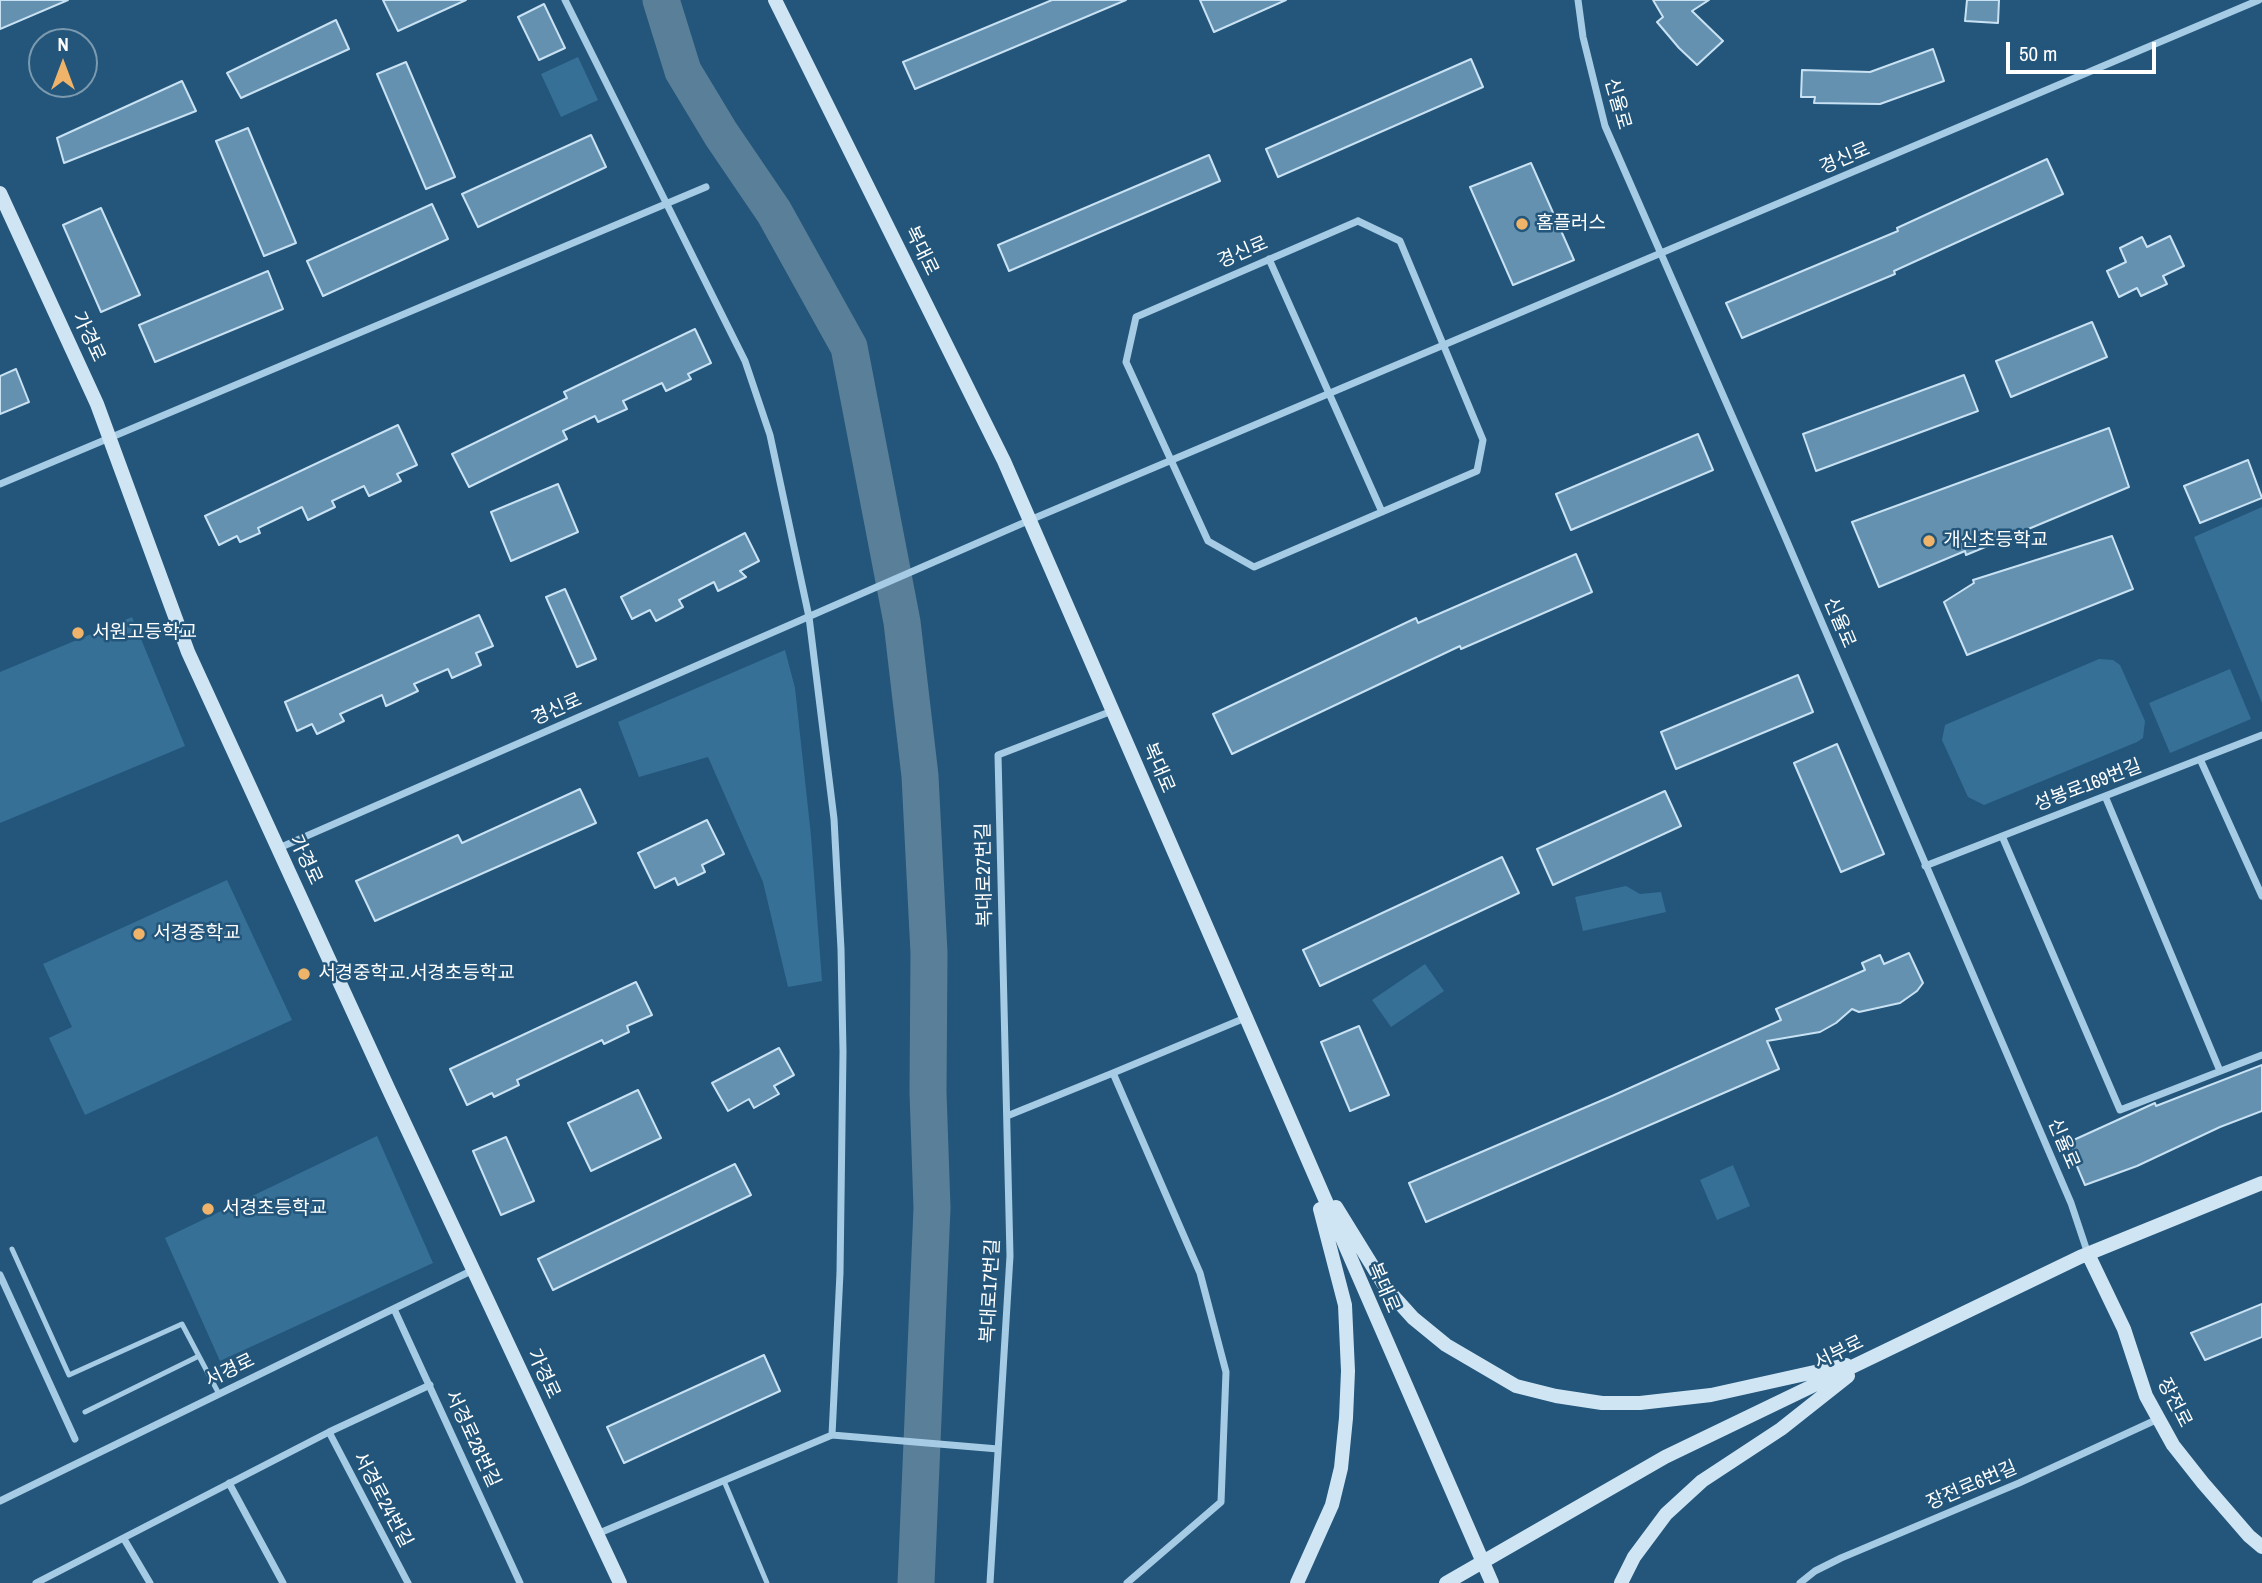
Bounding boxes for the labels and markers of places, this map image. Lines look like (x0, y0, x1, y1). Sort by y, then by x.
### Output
place label: 홈플러스 (1536, 213, 1606, 235)
marker: 홈플러스 (1514, 216, 1530, 232)
place label: 개신초등학교 (1943, 530, 2048, 552)
marker: 개신초등학교 (1921, 533, 1937, 549)
place label: 서원고등학교 (92, 622, 197, 644)
marker: 서원고등학교 (70, 625, 86, 641)
place label: 서경중학교 (153, 923, 240, 945)
marker: 서경중학교 (131, 926, 147, 942)
place label: 서경중학교.서경초등학교 (318, 963, 515, 985)
marker: 서경중학교.서경초등학교 (296, 966, 312, 982)
place label: 서경초등학교 (222, 1198, 327, 1220)
marker: 서경초등학교 (200, 1201, 216, 1217)

